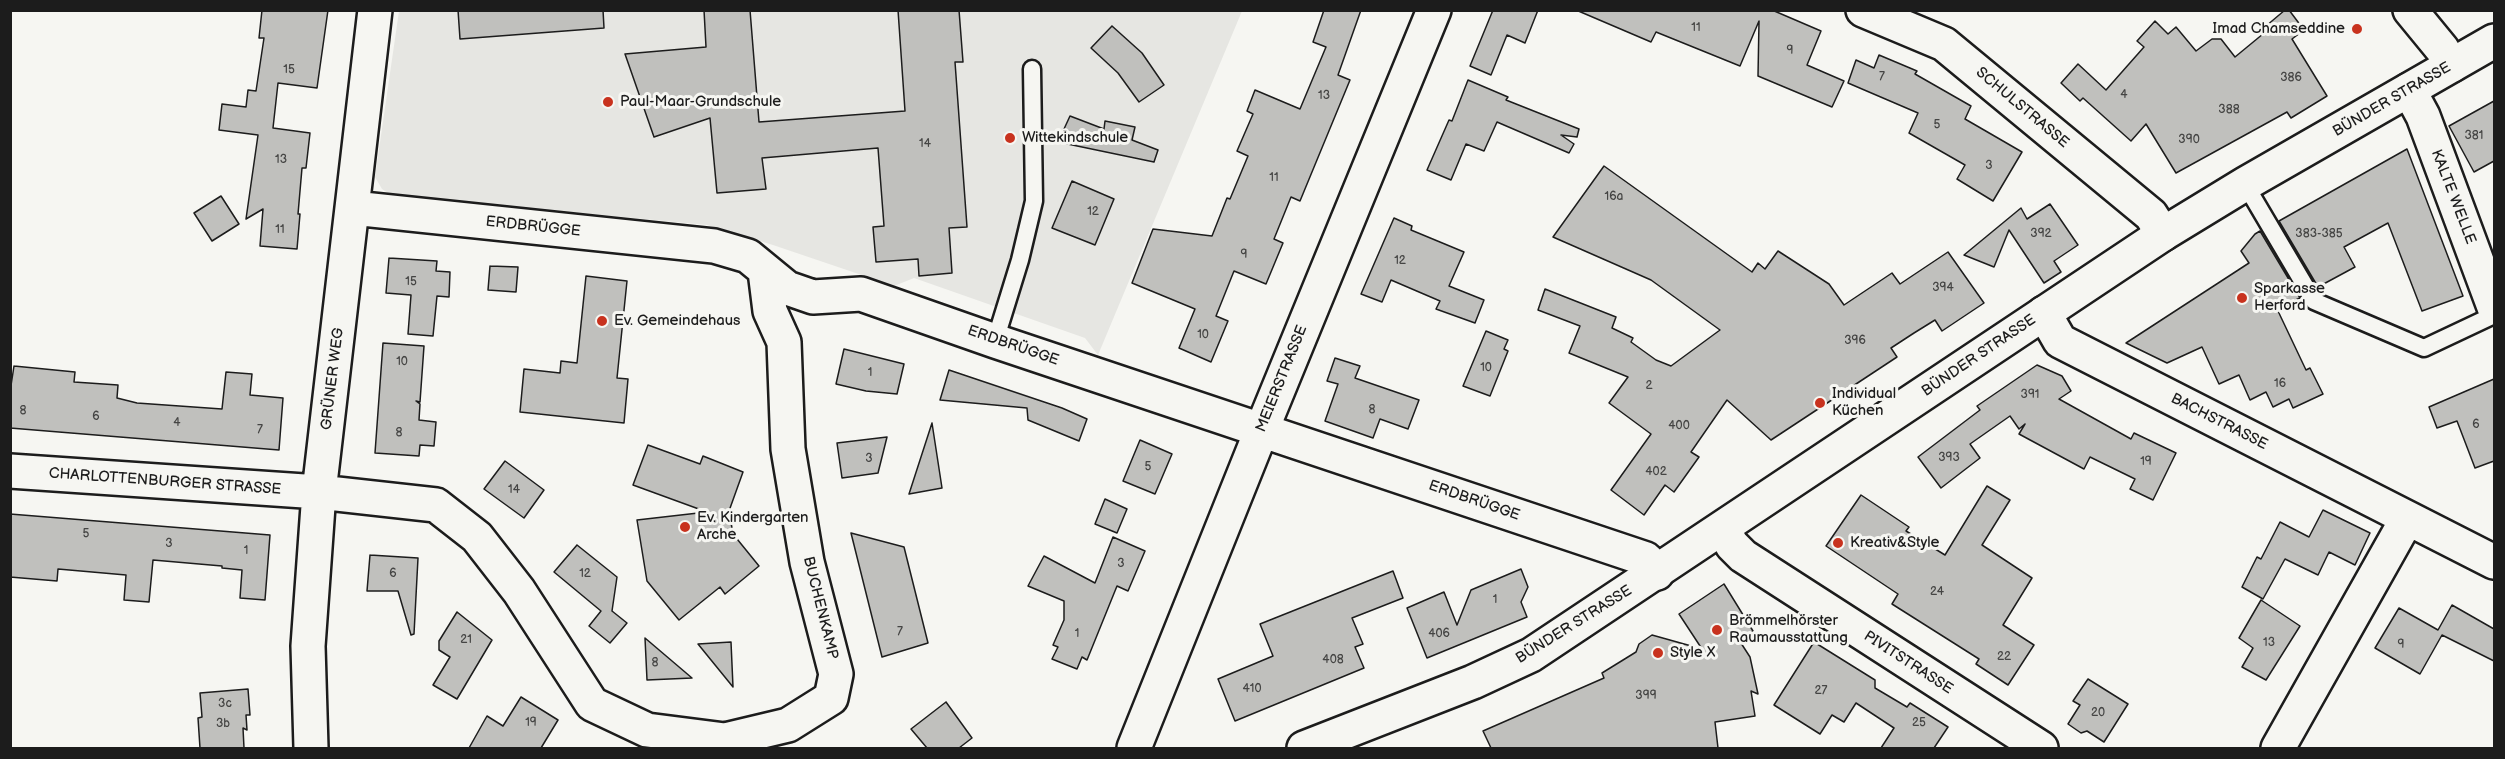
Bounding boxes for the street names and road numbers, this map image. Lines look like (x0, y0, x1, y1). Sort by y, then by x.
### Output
street label: BÜNDER STRASSE (2330, 59, 2454, 141)
street label: SCHULSTRASSE (1972, 64, 2072, 152)
street label: KALTE WELLE (2427, 147, 2479, 247)
street label: ERDBRÜGGE (485, 213, 581, 241)
street label: BÜNDER STRASSE (1919, 311, 2039, 401)
street label: ERDBRÜGGE (965, 322, 1061, 370)
street label: MEIERSTRASSE (1252, 323, 1312, 435)
street label: GRÜNER WEG (318, 327, 348, 431)
street label: BACHSTRASSE (2168, 390, 2270, 454)
street label: CHARLOTTENBURGER STRASSE (48, 465, 282, 499)
street label: ERDBRÜGGE (1426, 477, 1522, 525)
street label: BUCHENKAMP (799, 555, 841, 661)
street label: BÜNDER STRASSE (1513, 582, 1635, 668)
street label: PIVITSTRASSE (1860, 627, 1956, 699)

